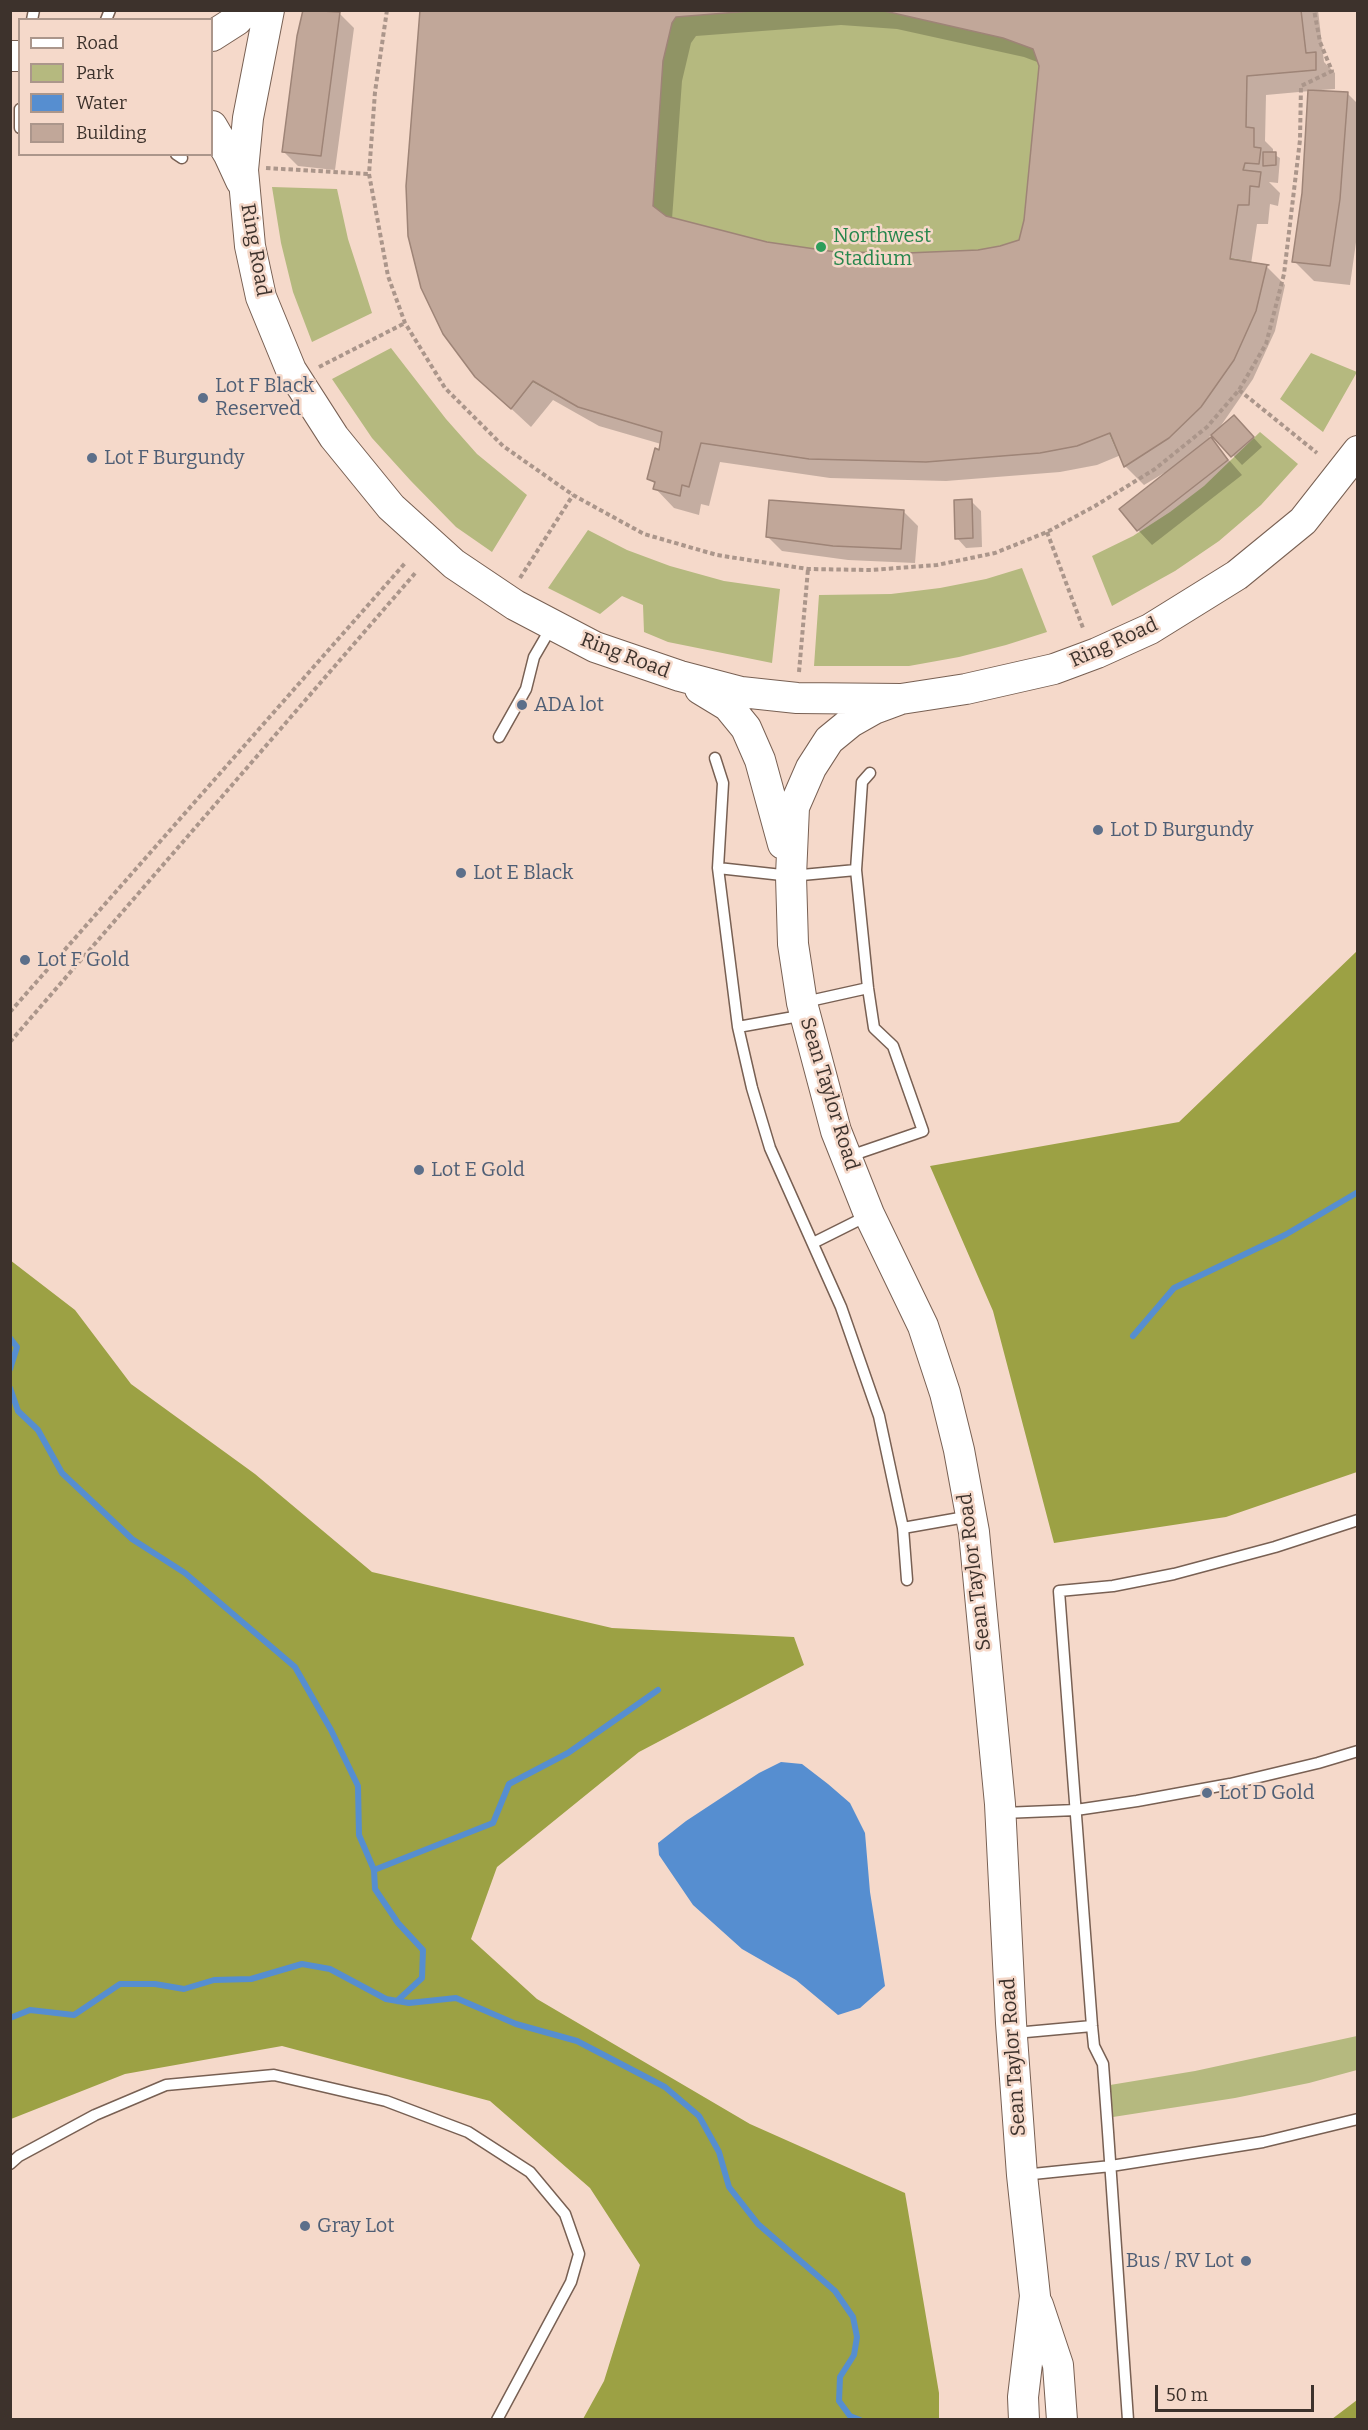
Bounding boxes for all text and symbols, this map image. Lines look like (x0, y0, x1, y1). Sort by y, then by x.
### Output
legend (18, 18, 213, 156)
text: Road (76, 32, 118, 54)
text: Park (76, 62, 114, 84)
text: Water (76, 92, 127, 114)
text: Building (76, 122, 147, 144)
street label: Ring Road (235, 202, 275, 298)
place label: Northwest Stadium (833, 224, 931, 271)
marker: Northwest Stadium (814, 240, 828, 254)
place label: Lot F Black Reserved (215, 374, 314, 421)
marker: Lot F Black Reserved (196, 391, 210, 405)
place label: Lot F Burgundy (104, 446, 245, 470)
marker: Lot F Burgundy (85, 451, 99, 465)
street label: Ring Road (1066, 613, 1162, 673)
street label: Ring Road (577, 628, 673, 684)
place label: ADA lot (534, 693, 604, 717)
marker: ADA lot (515, 698, 529, 712)
place label: Lot D Burgundy (1110, 818, 1254, 842)
marker: Lot D Burgundy (1091, 823, 1105, 837)
place label: Lot E Black (473, 861, 573, 885)
marker: Lot E Black (454, 866, 468, 880)
place label: Lot F Gold (37, 948, 130, 972)
marker: Lot F Gold (18, 953, 32, 967)
street label: Sean Taylor Road (794, 1015, 864, 1173)
place label: Lot E Gold (431, 1158, 525, 1182)
marker: Lot E Gold (412, 1163, 426, 1177)
street label: Sean Taylor Road (953, 1492, 997, 1652)
place label: Lot D Gold (1219, 1781, 1315, 1805)
marker: Lot D Gold (1200, 1786, 1214, 1800)
street label: Sean Taylor Road (996, 1977, 1032, 2137)
place label: Gray Lot (317, 2214, 394, 2238)
marker: Gray Lot (298, 2219, 312, 2233)
place label: Bus / RV Lot (1126, 2249, 1234, 2273)
marker: Bus / RV Lot (1239, 2254, 1253, 2268)
scale bar (1158, 2373, 1317, 2411)
text: 50 m (1166, 2384, 1208, 2406)

